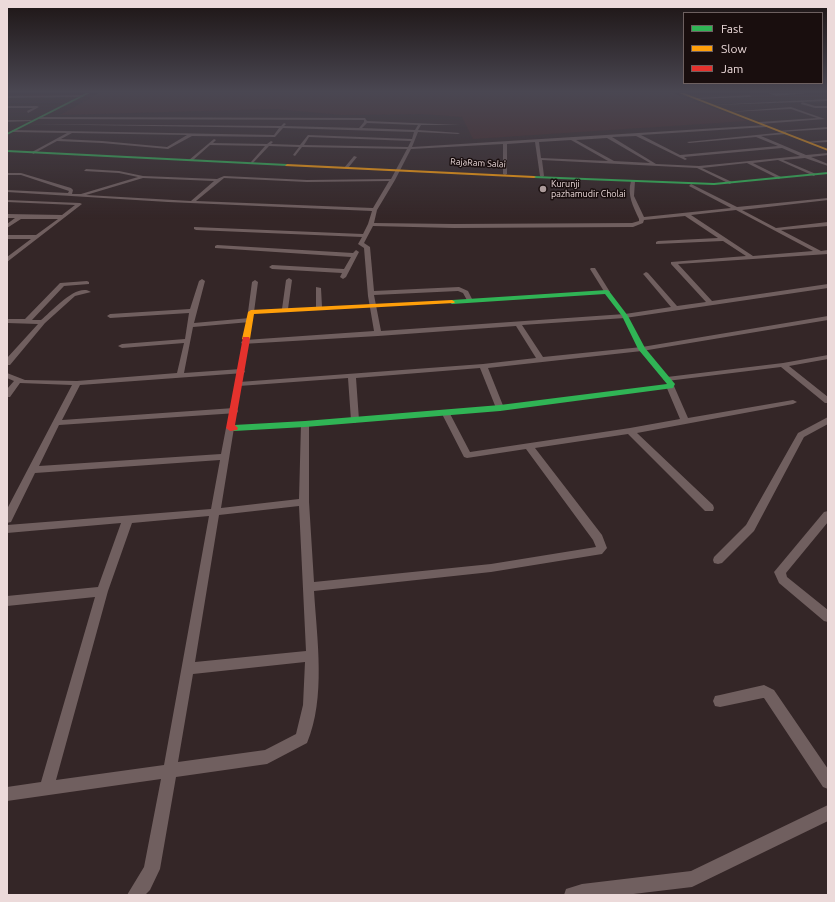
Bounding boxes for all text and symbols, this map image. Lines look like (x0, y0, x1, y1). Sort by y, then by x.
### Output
legend (683, 12, 823, 84)
text: Fast (721, 22, 743, 35)
text: Slow (721, 42, 747, 55)
text: Jam (721, 62, 743, 75)
street label: RajaRam Salai (450, 156, 506, 170)
place label: Kurunji pazhamudir Cholai (551, 179, 626, 200)
marker: Kurunji pazhamudir Cholai (538, 184, 548, 194)

